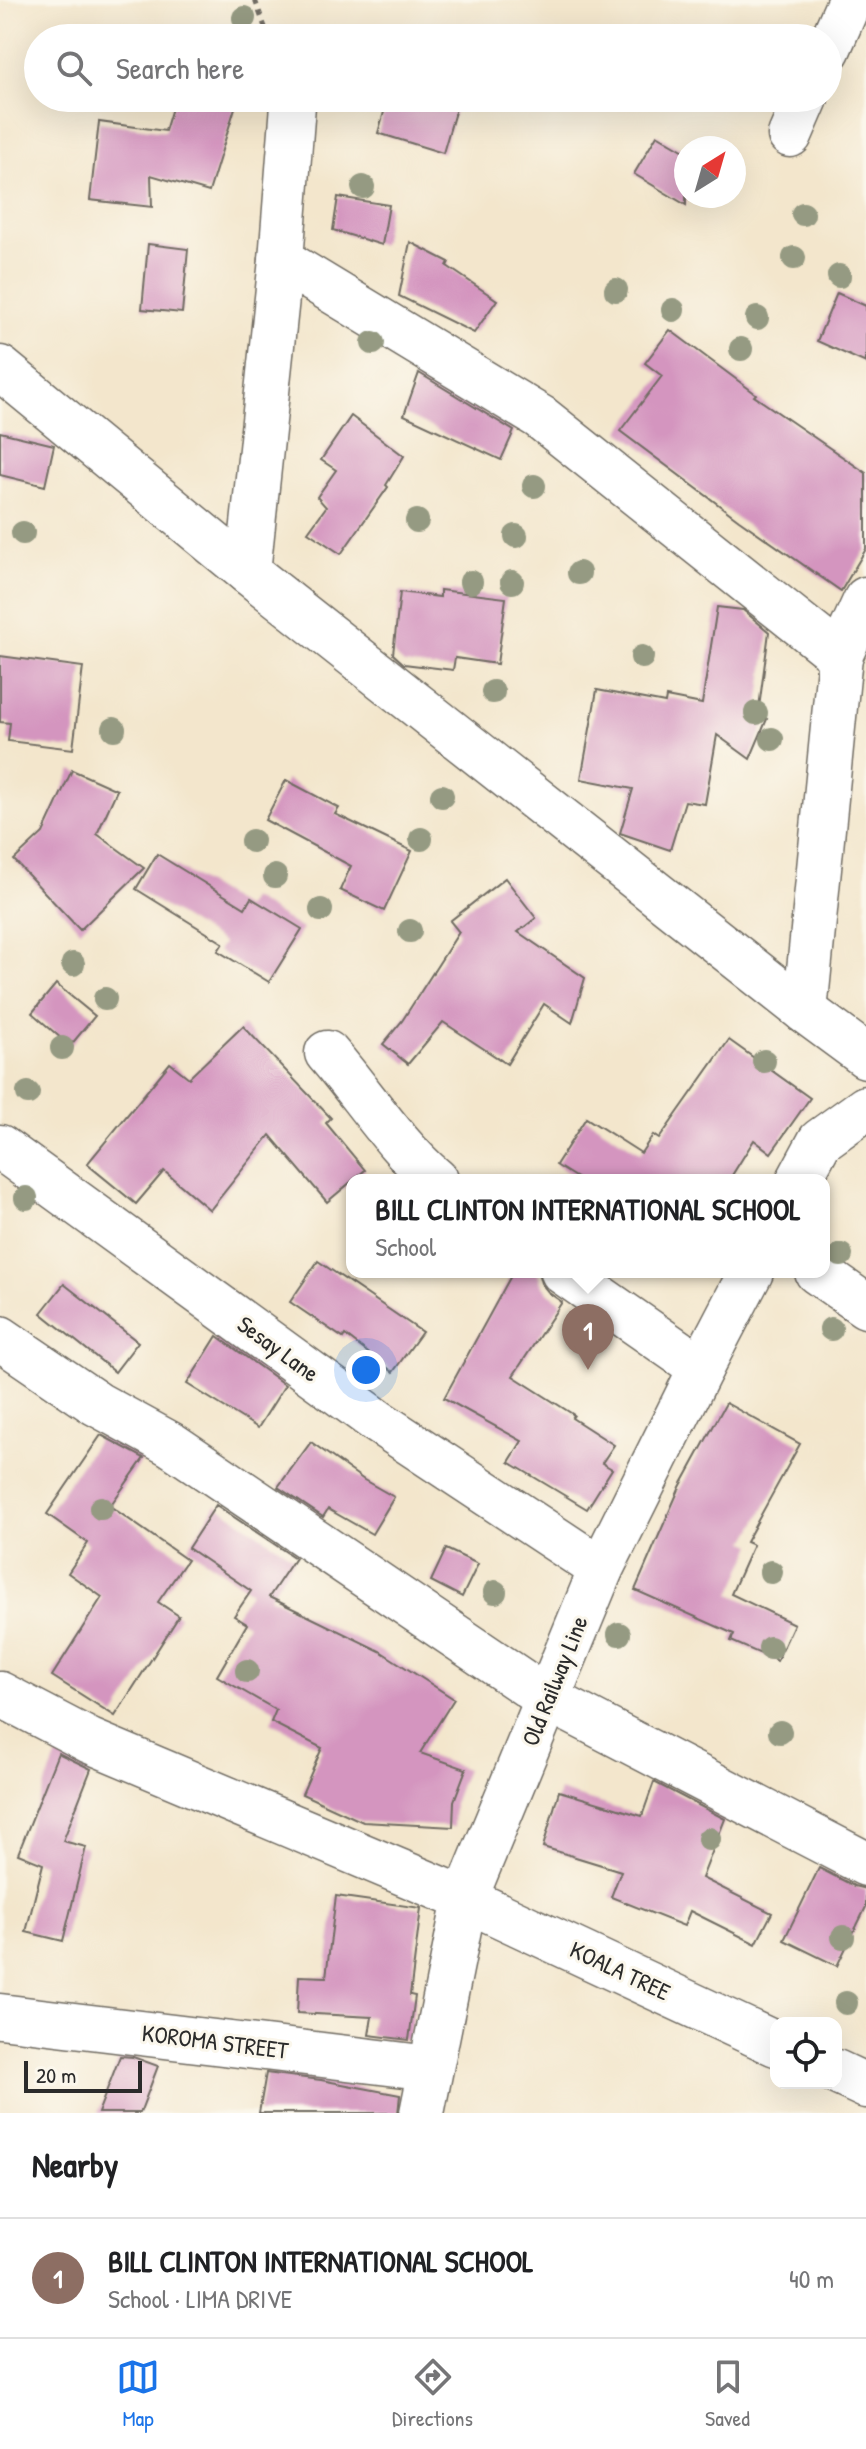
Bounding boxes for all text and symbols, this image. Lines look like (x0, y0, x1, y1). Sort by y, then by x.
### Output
search box (24, 24, 842, 112)
icon: search (52, 46, 96, 90)
text: Search here (116, 48, 244, 88)
north arrow (674, 136, 746, 208)
popup (346, 1174, 830, 1278)
text: BILL CLINTON INTERNATIONAL SCHOOL (375, 1189, 801, 1229)
text: School (375, 1229, 436, 1264)
pin: 1 (562, 1304, 614, 1370)
street label: Sesay Lane (231, 1308, 326, 1389)
your location (346, 1350, 386, 1390)
street label: Old Railway Line (513, 1610, 595, 1750)
street label: KOALA TREE (565, 1933, 676, 2007)
street label: KOROMA STREET (140, 2016, 291, 2066)
map controls (770, 2017, 842, 2089)
button: locate (770, 2017, 842, 2089)
scale bar (24, 2057, 142, 2093)
text: 20 m (36, 2060, 76, 2090)
text: Nearby (32, 2142, 118, 2188)
text: BILL CLINTON INTERNATIONAL SCHOOL (108, 2241, 533, 2281)
text: 1 (53, 2261, 63, 2296)
text: 40 m (789, 2261, 834, 2296)
text: School · LIMA DRIVE (108, 2281, 292, 2316)
tab: Map (116, 2355, 160, 2433)
tab: Directions (392, 2355, 473, 2433)
tab: Saved (705, 2355, 750, 2433)

